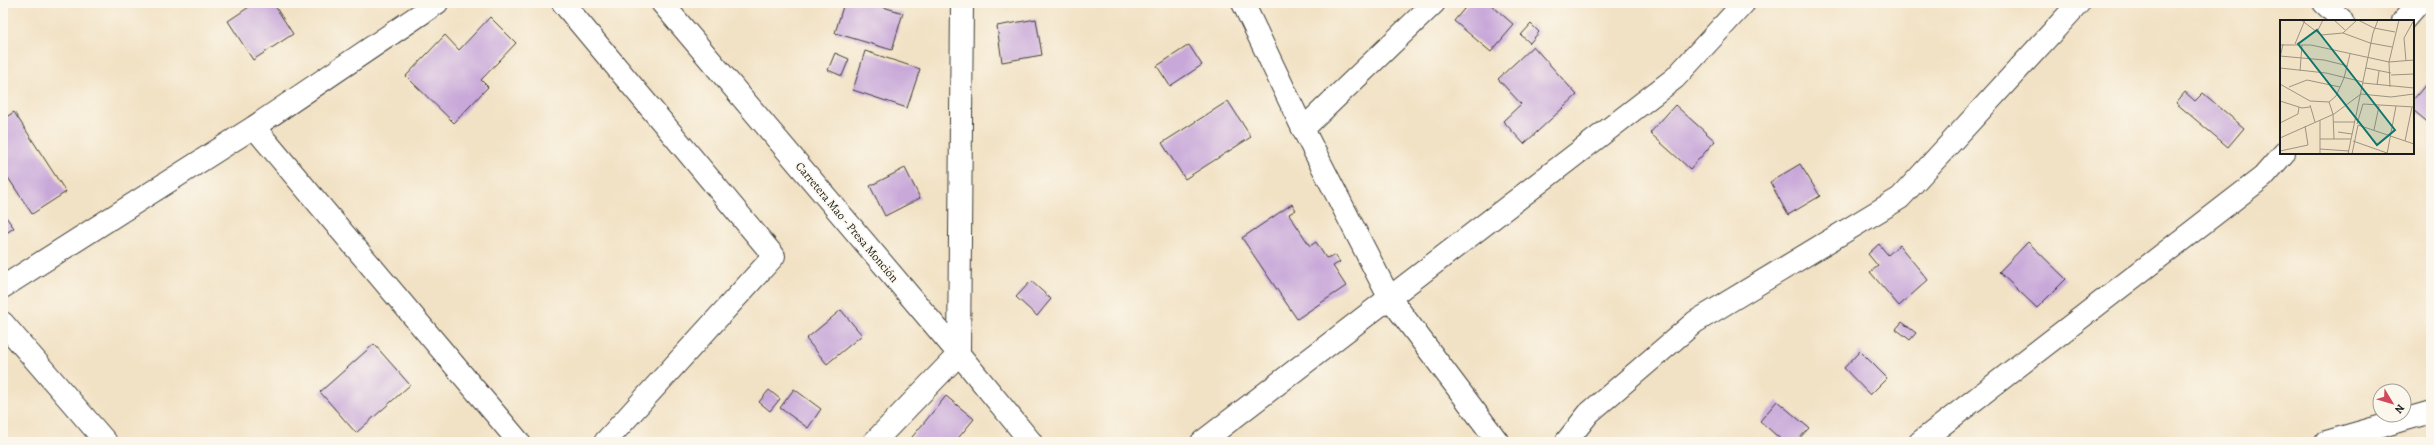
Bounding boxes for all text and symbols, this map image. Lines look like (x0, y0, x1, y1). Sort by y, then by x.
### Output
inset map (2280, 20, 2414, 154)
street label: Carretera Mao - Presa Monción (792, 158, 902, 286)
north arrow (2372, 383, 2412, 423)
text: N (2391, 401, 2408, 417)

